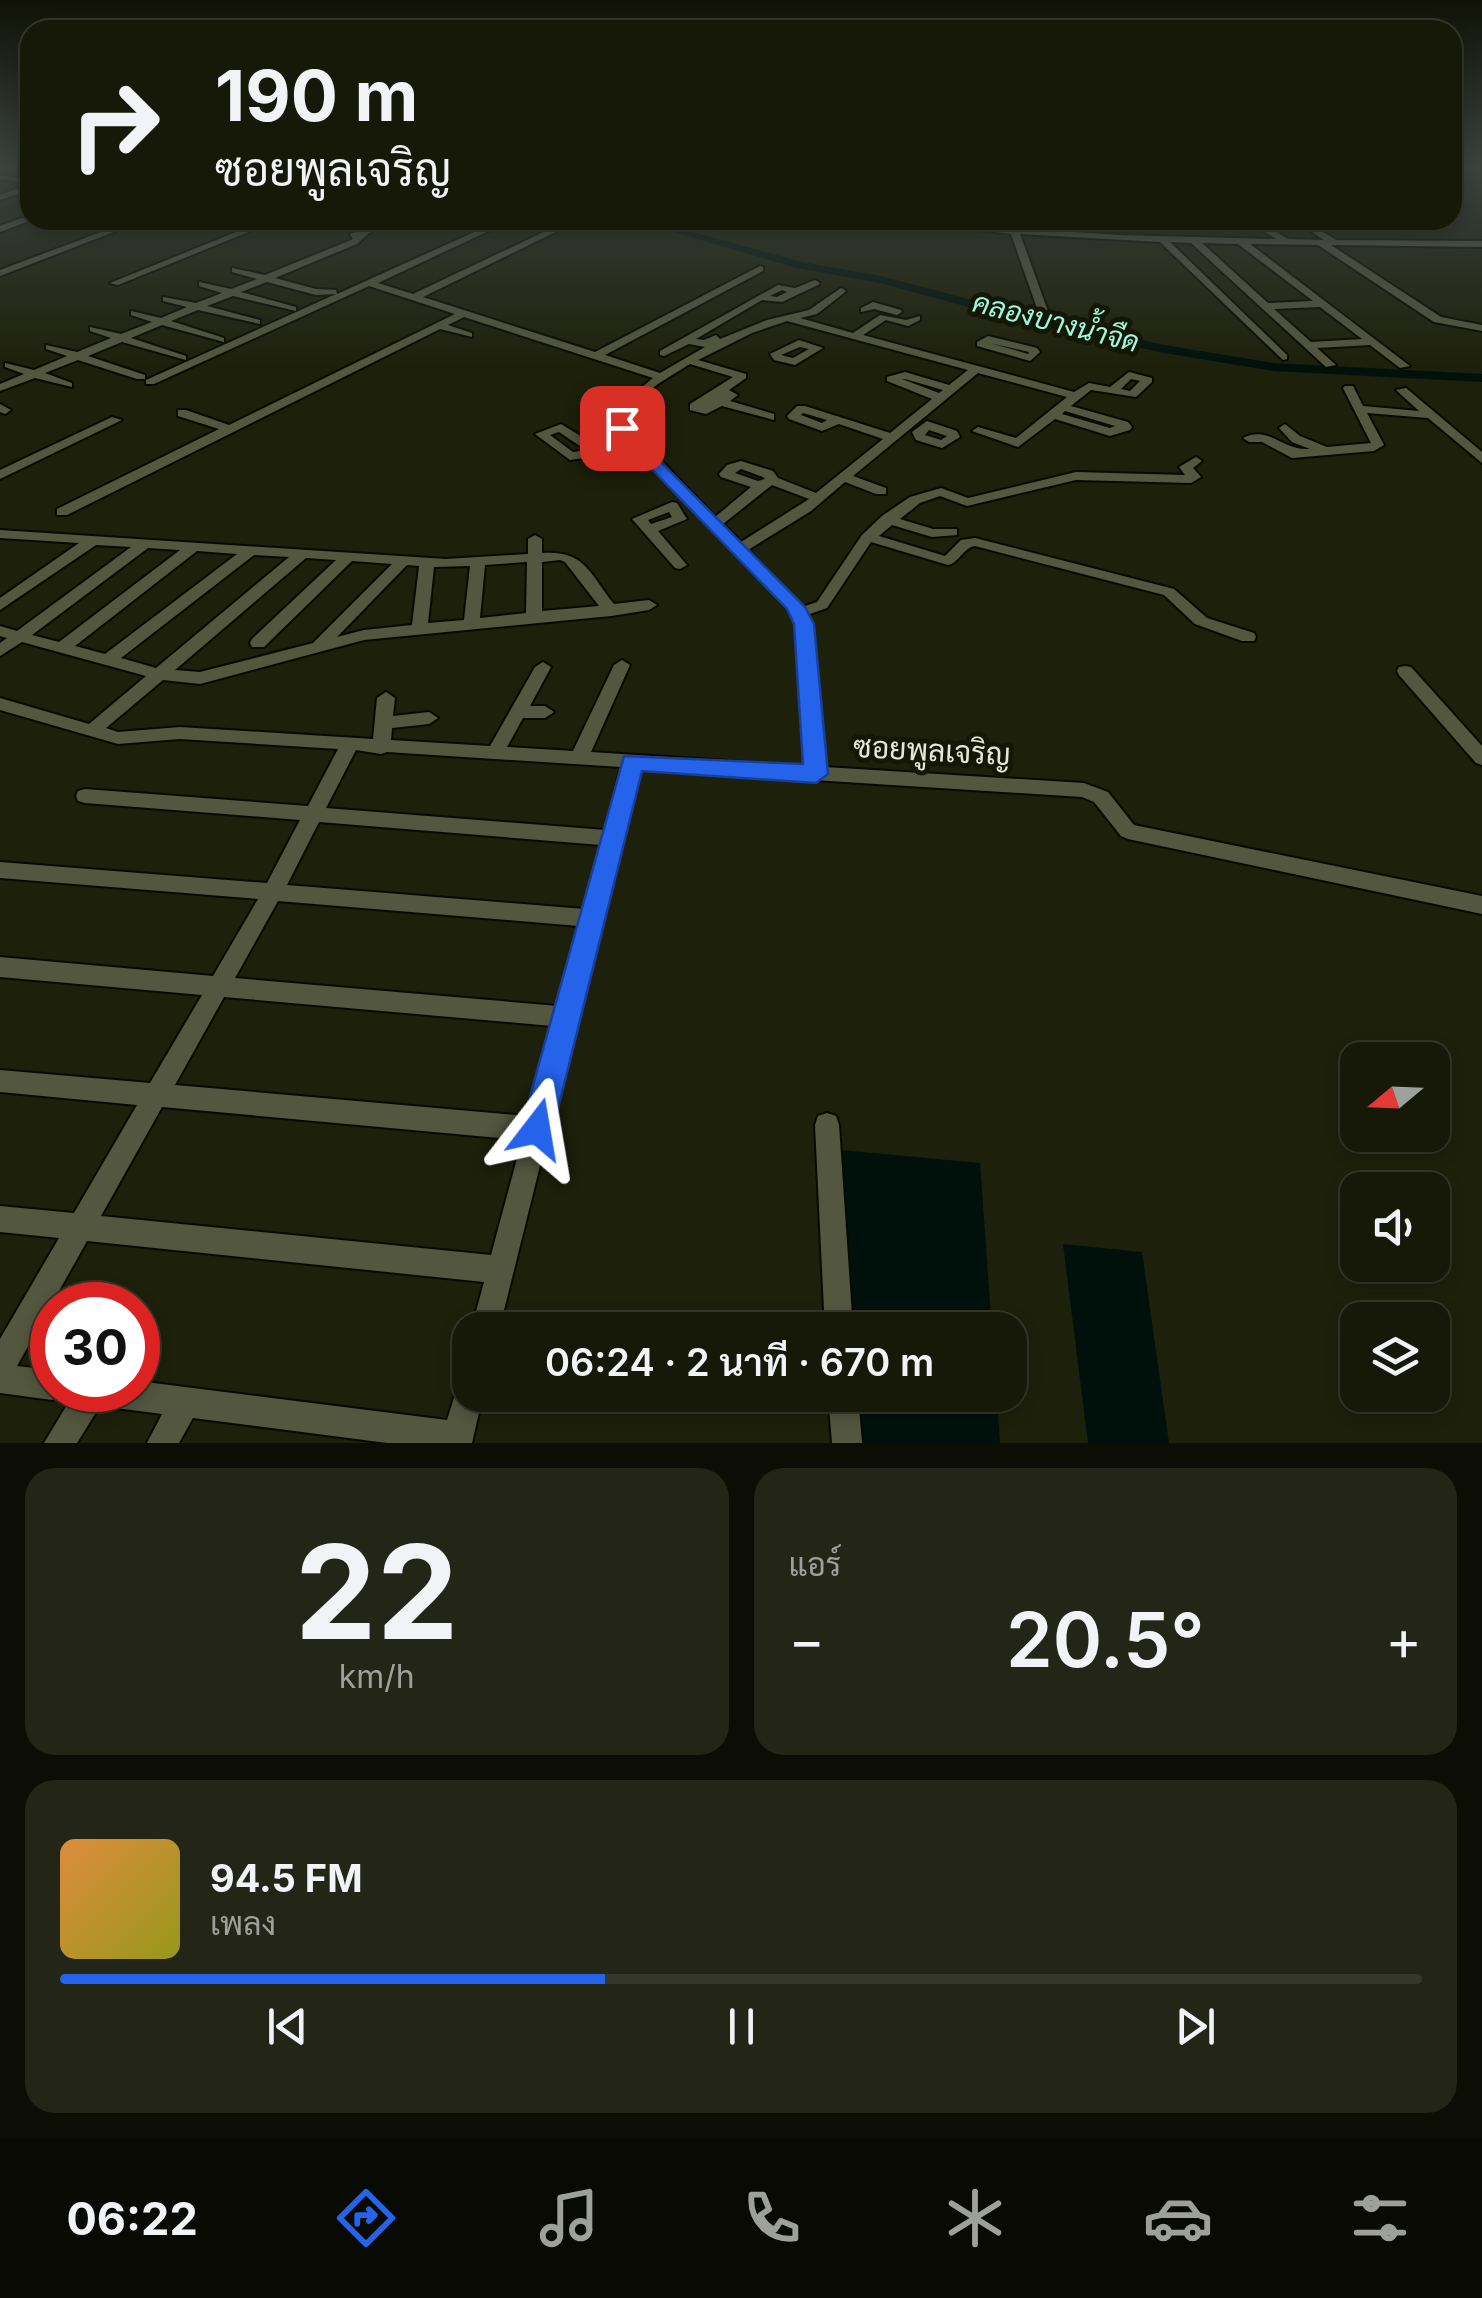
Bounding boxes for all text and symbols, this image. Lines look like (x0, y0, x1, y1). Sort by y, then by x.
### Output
text: 190 m (215, 53, 418, 138)
icon: right (50, 60, 180, 190)
text: ซอยพูลเจริญ (215, 142, 451, 197)
water label: คลองบางน้ำจืด (969, 278, 1144, 359)
pin (580, 386, 665, 471)
icon: arrive (595, 401, 650, 456)
street label: ซอยพูลเจริญ (852, 728, 1012, 775)
north arrow (1340, 1042, 1450, 1152)
map controls (1340, 1042, 1450, 1412)
position arrow (485, 1077, 589, 1181)
button: sound (1340, 1172, 1450, 1282)
speed limit sign: 30 (30, 1282, 160, 1412)
button: layers (1340, 1302, 1450, 1412)
text: 06:24 · 2 นาที · 670 m (545, 1339, 934, 1385)
text: 22 (295, 1513, 459, 1670)
text: แอร์ (789, 1545, 841, 1584)
text: 20.5° (1006, 1594, 1205, 1685)
text: − (789, 1607, 825, 1673)
text: + (1386, 1607, 1422, 1673)
text: km/h (339, 1657, 415, 1696)
text: 94.5 FM (210, 1855, 363, 1901)
text: เพลง (210, 1904, 276, 1943)
icon: previous (260, 1999, 315, 2054)
icon: pause (714, 1999, 769, 2054)
icon: next (1168, 1999, 1223, 2054)
icon: directions (331, 2183, 401, 2253)
icon: music (534, 2183, 604, 2253)
icon: phone (737, 2183, 807, 2253)
icon: climate (940, 2183, 1010, 2253)
icon: car (1143, 2183, 1213, 2253)
icon: filters (1345, 2183, 1415, 2253)
text: 06:22 (66, 2191, 198, 2246)

